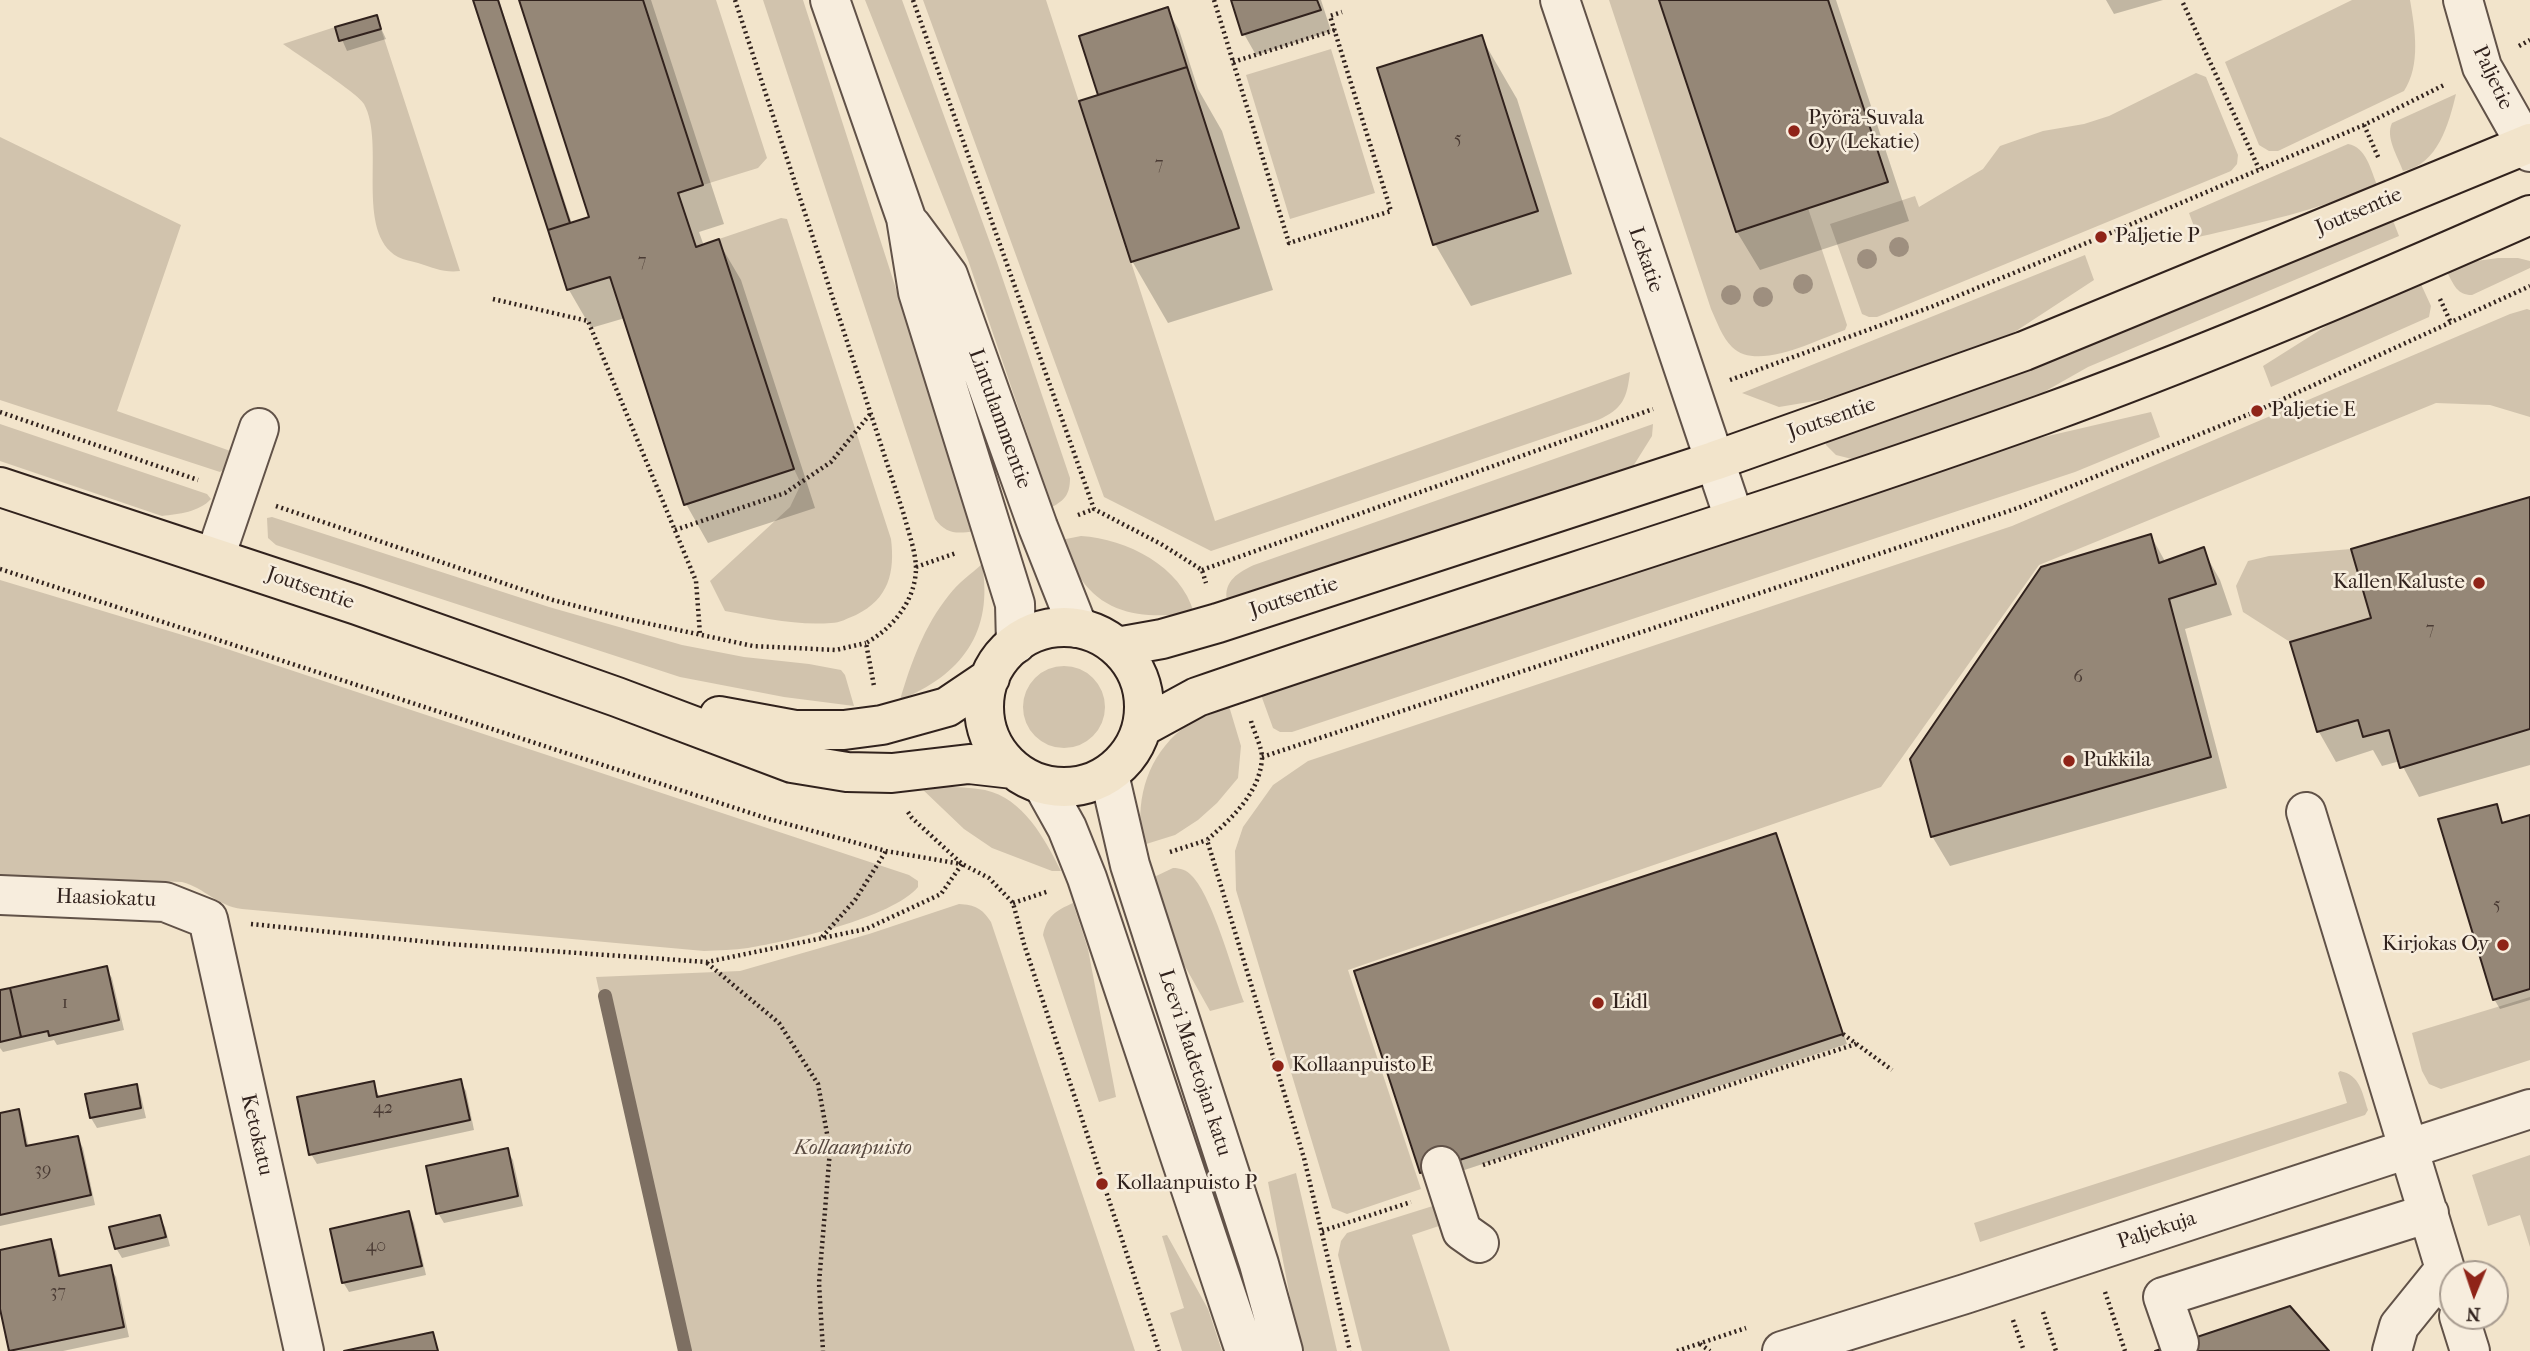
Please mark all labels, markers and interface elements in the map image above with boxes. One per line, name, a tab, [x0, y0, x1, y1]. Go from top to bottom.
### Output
street label: Paljetie	[2466, 42, 2518, 114]
place label: Pyörä-Suvala Oy (Lekatie)	[1808, 106, 1924, 156]
marker: Pyörä-Suvala Oy (Lekatie)	[1786, 123, 1802, 139]
house number: 5	[1454, 129, 1462, 151]
house number: 7	[1155, 154, 1163, 176]
street label: Joutsentie	[2312, 183, 2406, 241]
street label: Lekatie	[1622, 224, 1668, 296]
place label: Paljetie P	[2115, 224, 2200, 250]
marker: Paljetie P	[2093, 229, 2109, 245]
house number: 7	[638, 251, 646, 273]
street label: Lintulammentie	[962, 346, 1036, 492]
street label: Joutsentie	[1785, 392, 1879, 446]
place label: Paljetie E	[2271, 398, 2356, 424]
marker: Paljetie E	[2249, 403, 2265, 419]
street label: Joutsentie	[263, 562, 357, 616]
place label: Kallen Kaluste	[2333, 570, 2465, 596]
street label: Joutsentie	[1247, 572, 1341, 624]
marker: Kallen Kaluste	[2471, 575, 2487, 591]
house number: 7	[2426, 619, 2434, 641]
house number: 6	[2073, 667, 2083, 689]
place label: Pukkila	[2083, 748, 2151, 774]
marker: Pukkila	[2061, 753, 2077, 769]
street label: Haasiokatu	[56, 885, 156, 913]
house number: 5	[2493, 895, 2501, 917]
place label: Kirjokas Oy	[2382, 932, 2489, 958]
marker: Kirjokas Oy	[2495, 937, 2511, 953]
street label: Leevi Madetojan katu	[1152, 966, 1236, 1160]
place label: Lidl	[1612, 990, 1648, 1016]
house number: 1	[62, 993, 68, 1015]
marker: Lidl	[1590, 995, 1606, 1011]
place label: Kollaanpuisto E	[1292, 1053, 1433, 1079]
marker: Kollaanpuisto E	[1270, 1058, 1286, 1074]
street label: Ketokatu	[234, 1092, 278, 1178]
house number: 42	[373, 1098, 393, 1120]
park label: Kollaanpuisto	[794, 1136, 912, 1162]
house number: 39	[35, 1160, 51, 1182]
place label: Kollaanpuisto P	[1116, 1171, 1257, 1197]
marker: Kollaanpuisto P	[1094, 1176, 1110, 1192]
street label: Paljekuja	[2114, 1206, 2200, 1256]
house number: 40	[366, 1236, 386, 1258]
north arrow	[2439, 1260, 2509, 1330]
house number: 37	[50, 1282, 66, 1304]
text: N	[2466, 1303, 2481, 1325]

